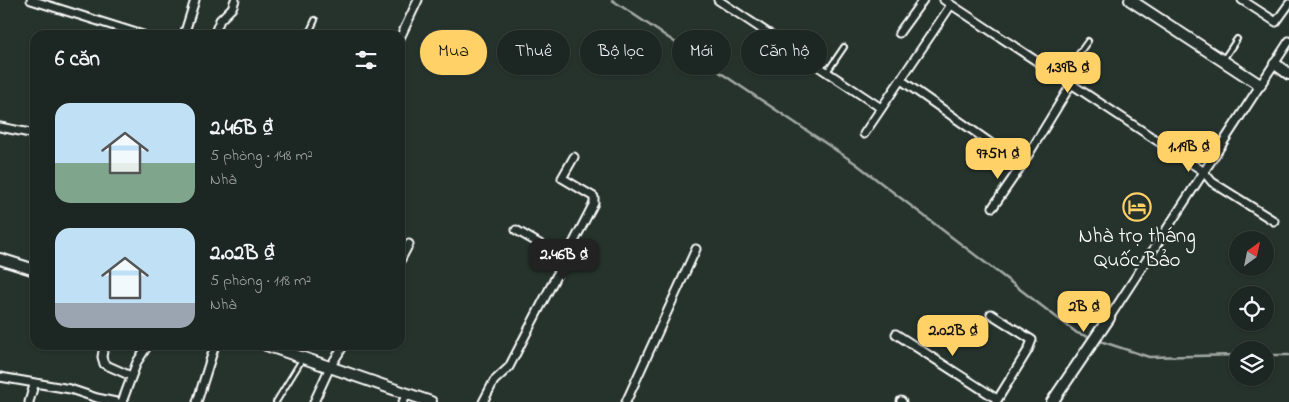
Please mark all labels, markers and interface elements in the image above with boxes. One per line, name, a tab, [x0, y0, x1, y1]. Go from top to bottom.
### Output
chip: Mua	[420, 30, 487, 75]
chip: Thuê	[497, 30, 570, 75]
chip: Bộ lọc	[580, 30, 662, 75]
chip: Mới	[672, 30, 731, 75]
chip: Căn hộ	[741, 30, 827, 75]
text: 6 căn	[55, 45, 100, 75]
icon: filters	[352, 46, 380, 74]
pin: 1.39B ₫	[1022, 52, 1114, 94]
text: 1.39B ₫	[1047, 56, 1089, 80]
text: 2.46B ₫	[210, 114, 273, 144]
icon: home	[95, 123, 155, 183]
pin: 1.19B ₫	[1143, 130, 1235, 173]
text: 1.19B ₫	[1168, 135, 1210, 159]
pin: 975M ₫	[957, 138, 1039, 180]
text: 975M ₫	[977, 142, 1019, 166]
text: 5 phòng · 148 m²	[210, 144, 313, 168]
text: Nhà	[210, 168, 237, 192]
hotel icon: Nhà trọ tháng Quốc Bảo	[1122, 192, 1152, 222]
place label: Nhà trọ tháng Quốc Bảo	[1078, 222, 1196, 276]
north arrow	[1229, 231, 1274, 276]
map controls	[1229, 231, 1274, 386]
pin: 2.46B ₫	[518, 238, 610, 281]
text: 2.02B ₫	[210, 239, 275, 269]
text: 2.46B ₫	[540, 243, 588, 267]
icon: home	[95, 248, 155, 308]
text: 5 phòng · 118 m²	[210, 269, 311, 293]
button: locate	[1229, 286, 1274, 331]
pin: 2B ₫	[1054, 290, 1114, 333]
text: Nhà	[210, 293, 237, 317]
text: 2B ₫	[1068, 295, 1100, 319]
pin: 2.02B ₫	[907, 314, 999, 357]
text: 2.02B ₫	[928, 319, 978, 343]
button: layers	[1229, 341, 1274, 386]

